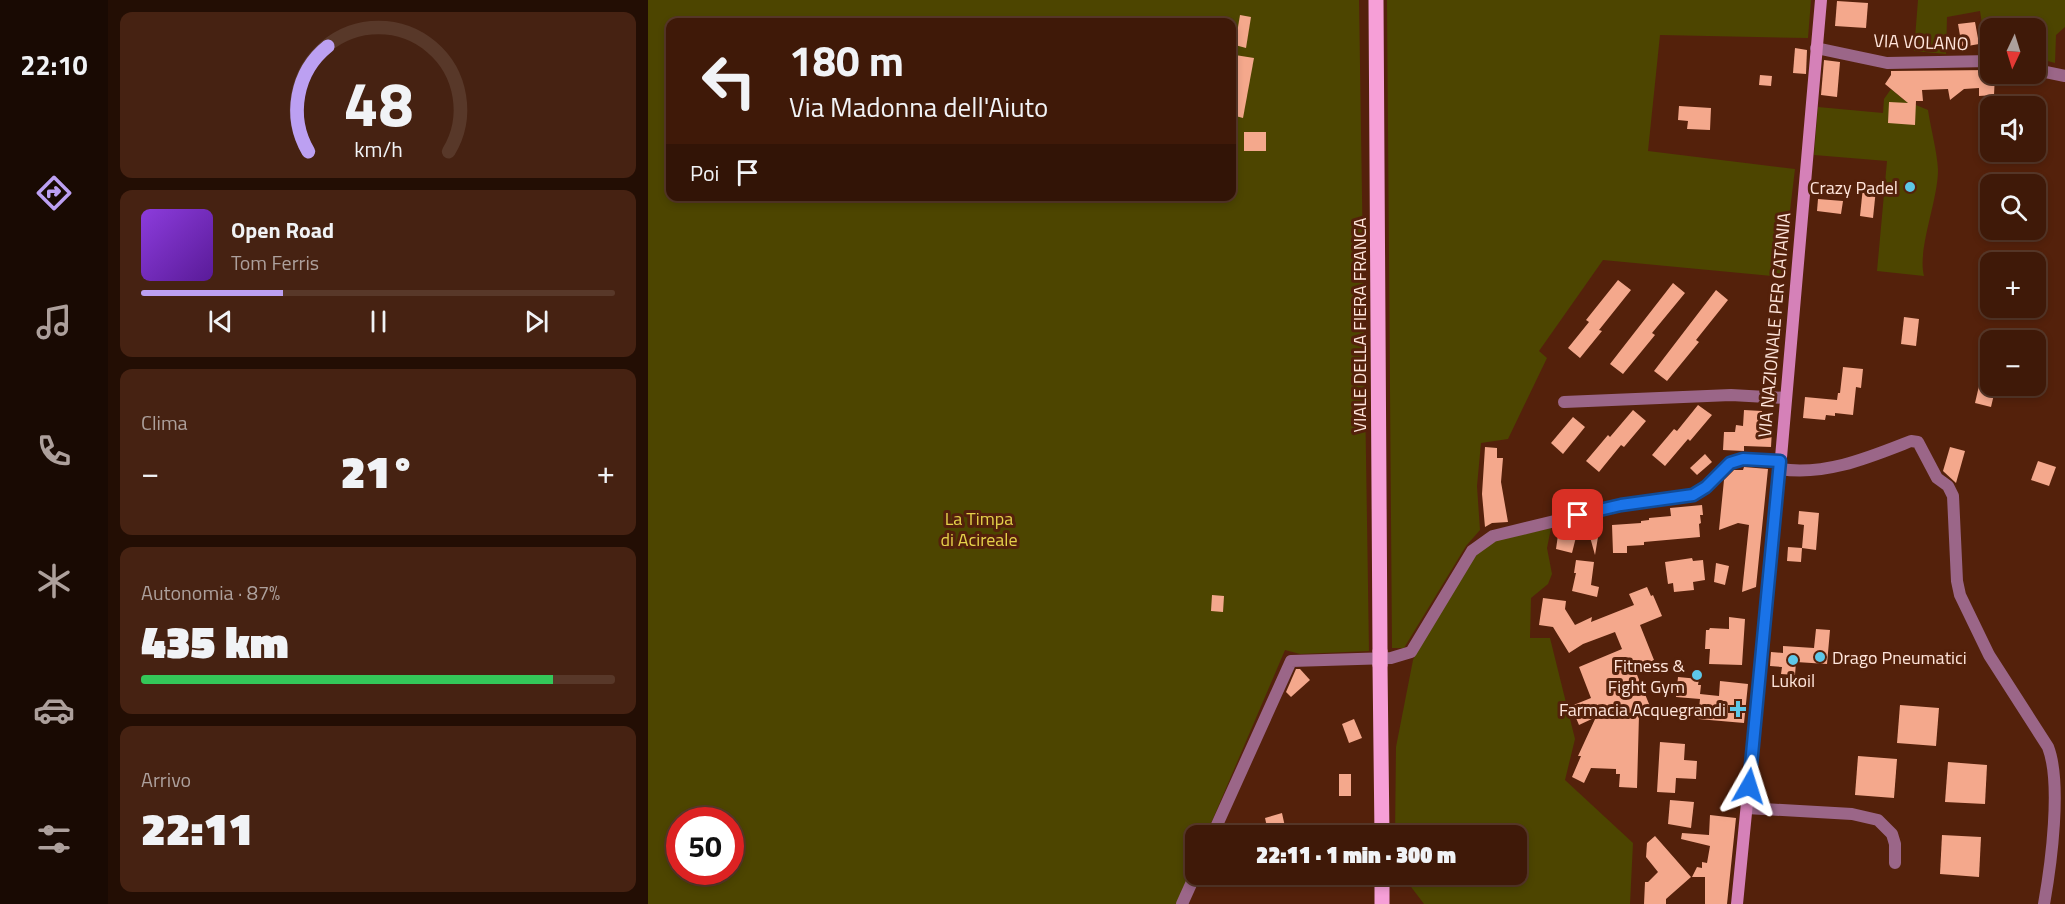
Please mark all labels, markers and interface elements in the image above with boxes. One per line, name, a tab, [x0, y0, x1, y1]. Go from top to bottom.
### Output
north arrow	[1980, 18, 2046, 84]
map controls	[1980, 18, 2046, 396]
street label: VIA VOLANO	[1873, 27, 1969, 57]
text: 180 m	[789, 28, 904, 92]
icon: left	[690, 42, 768, 120]
text: 22:10	[20, 44, 88, 85]
text: 48	[343, 55, 413, 150]
text: Via Madonna dell'Aiuto	[789, 86, 1048, 127]
button: sound	[1980, 96, 2046, 162]
text: km/h	[354, 134, 402, 166]
text: Poi	[690, 156, 719, 190]
icon: arrive	[731, 156, 764, 189]
icon: directions	[33, 172, 75, 214]
place label: Crazy Padel	[1810, 174, 1898, 201]
button: search	[1980, 174, 2046, 240]
marker: Crazy Padel	[1903, 180, 1917, 194]
street label: VIA NAZIONALE PER CATANIA	[1751, 211, 1797, 439]
text: Open Road	[231, 213, 334, 247]
street label: VIALE DELLA FIERA FRANCA	[1346, 217, 1373, 433]
text: Tom Ferris	[231, 247, 319, 278]
button: +	[1980, 252, 2046, 318]
icon: music	[33, 301, 75, 343]
icon: previous	[204, 305, 237, 338]
icon: pause	[362, 305, 395, 338]
icon: next	[520, 305, 553, 338]
button: −	[1980, 330, 2046, 396]
text: Clima	[141, 407, 188, 438]
icon: phone	[33, 430, 75, 472]
text: 21°	[341, 437, 415, 505]
text: −	[141, 447, 159, 497]
text: +	[597, 447, 615, 497]
pin	[1552, 489, 1603, 540]
icon: arrive	[1561, 498, 1594, 531]
park label: La Timpa di Acireale	[940, 505, 1018, 553]
icon: climate	[33, 560, 75, 602]
text: Autonomia · 87%	[141, 577, 280, 608]
text: 435 km	[141, 607, 289, 675]
place label: Drago Pneumatici	[1832, 644, 1967, 671]
marker: Drago Pneumatici	[1813, 650, 1827, 664]
place label: Fitness & Fight Gym	[1608, 652, 1686, 700]
marker: Lukoil	[1786, 653, 1800, 667]
place label: Lukoil	[1771, 667, 1815, 694]
marker: Fitness & Fight Gym	[1690, 668, 1704, 682]
icon: car	[33, 689, 75, 731]
place label: Farmacia Acquegrandi	[1559, 696, 1726, 723]
marker: Farmacia Acquegrandi	[1731, 702, 1745, 716]
position arrow	[1717, 754, 1781, 818]
text: Arrivo	[141, 764, 191, 795]
text: 22:11	[141, 794, 253, 862]
speed limit sign: 50	[666, 807, 744, 885]
icon: filters	[33, 818, 75, 860]
text: 22:11 · 1 min · 300 m	[1256, 838, 1456, 872]

